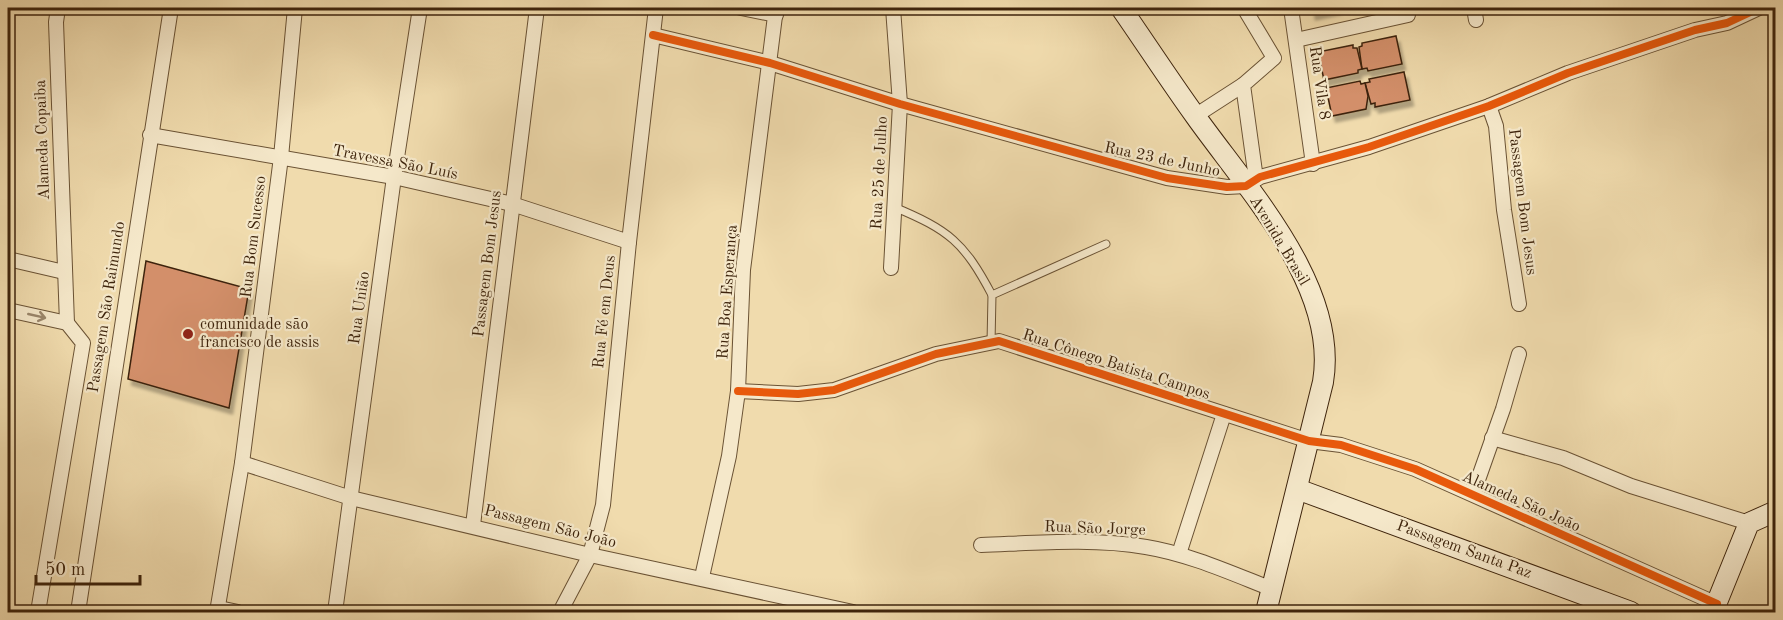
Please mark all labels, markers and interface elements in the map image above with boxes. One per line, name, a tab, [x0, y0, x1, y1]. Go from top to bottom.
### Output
street label: Rua Vila 8	[1306, 45, 1332, 121]
street label: Alameda Copaiba	[33, 79, 53, 201]
street label: Rua 25 de Julho	[869, 116, 891, 230]
street label: Passagem Bom Jesus	[1505, 128, 1539, 276]
street label: Rua 23 de Junho	[1103, 140, 1221, 180]
street label: Travessa São Luís	[331, 143, 459, 183]
street label: Rua Bom Sucesso	[239, 175, 269, 299]
street label: Passagem Bom Jesus	[471, 190, 505, 338]
street label: Avenida Brasil	[1246, 194, 1312, 288]
street label: Passagem São Raimundo	[86, 220, 128, 394]
street label: Rua Boa Esperança	[715, 224, 741, 360]
street label: Rua Fé em Deus	[591, 255, 619, 369]
street label: Rua União	[347, 270, 373, 346]
one-way arrow	[28, 311, 47, 323]
place label: comunidade são francisco de assis	[200, 317, 319, 351]
marker: comunidade são francisco de assis	[181, 327, 195, 341]
street label: Rua Cônego Batista Campos	[1020, 327, 1212, 403]
street label: Alameda São João	[1459, 469, 1583, 535]
street label: Passagem São João	[482, 503, 618, 551]
street label: Passagem Santa Paz	[1394, 518, 1534, 582]
street label: Rua São Jorge	[1044, 519, 1146, 539]
scale bar	[36, 548, 140, 586]
text: 50 m	[45, 561, 85, 579]

